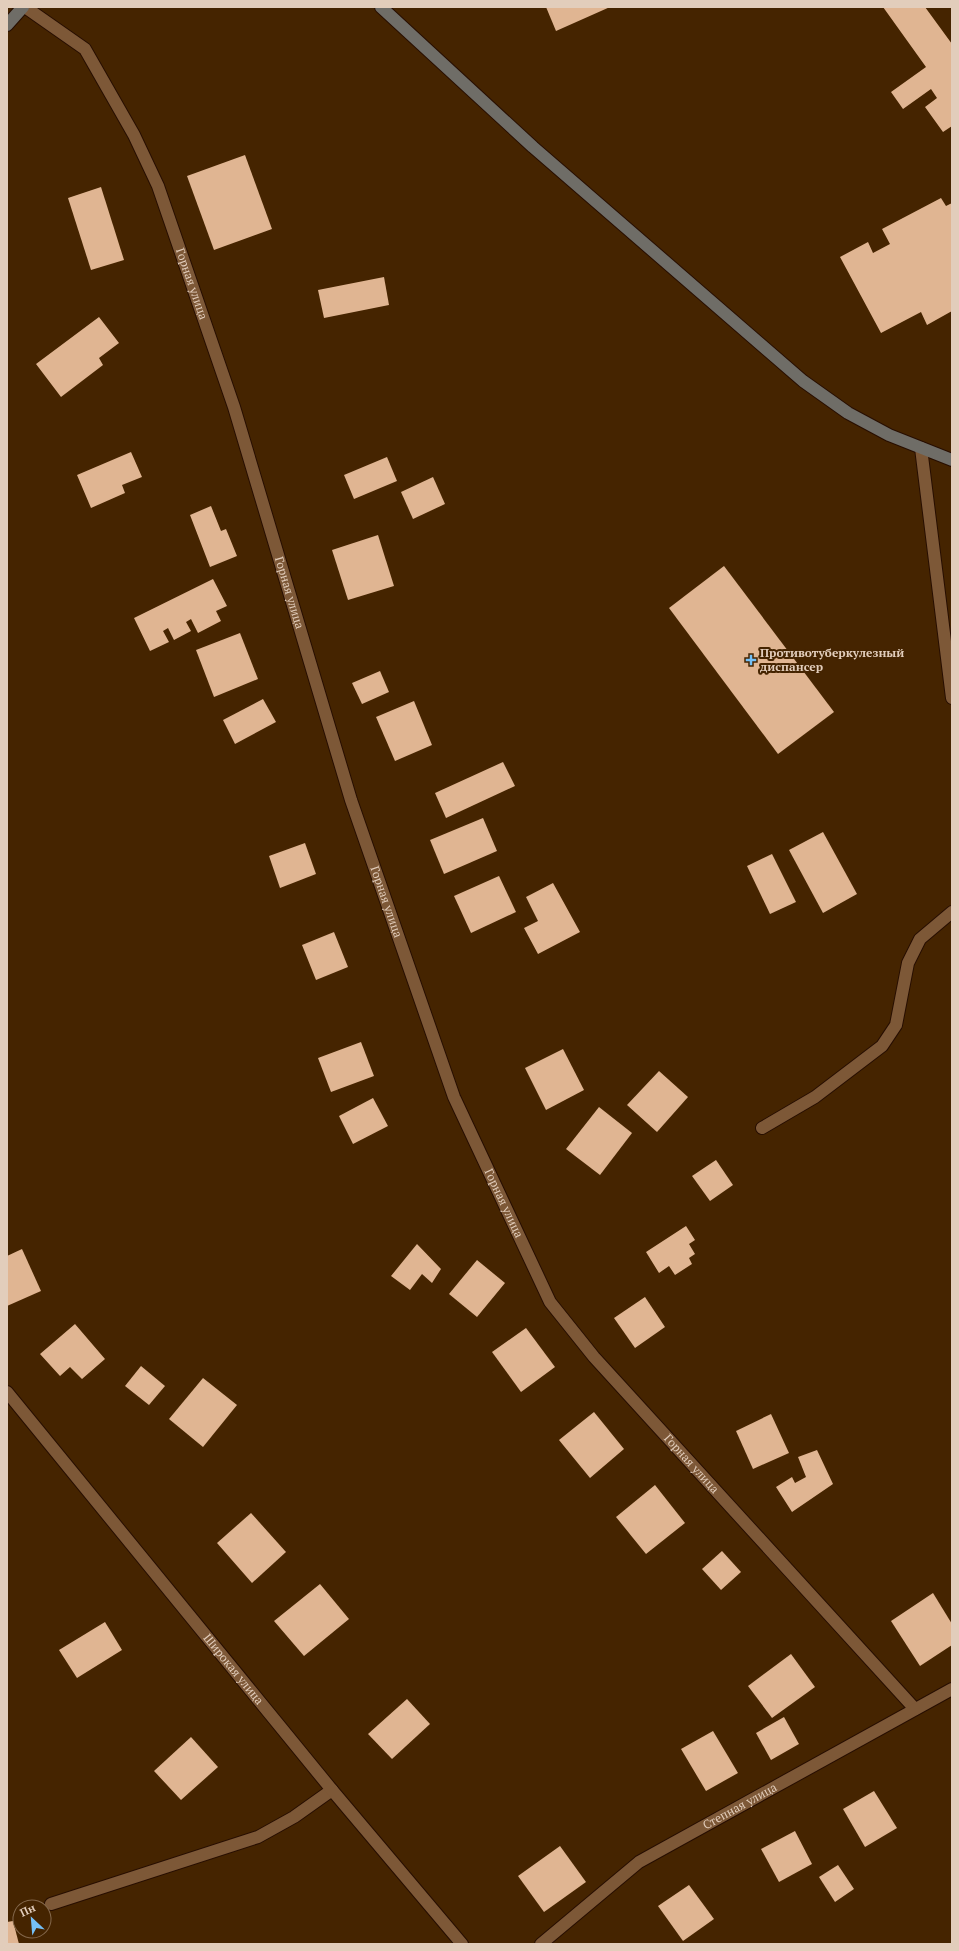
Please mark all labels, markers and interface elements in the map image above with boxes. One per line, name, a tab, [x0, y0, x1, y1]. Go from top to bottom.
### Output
street label: Горная улица	[173, 246, 211, 321]
street label: Горная улица	[272, 555, 308, 631]
place label: Противотуберкулезный диспансер	[760, 645, 904, 674]
marker: Противотуберкулезный диспансер	[745, 654, 757, 666]
street label: Горная улица	[367, 864, 406, 939]
street label: Горная улица	[482, 1166, 527, 1240]
street label: Горная улица	[661, 1431, 722, 1496]
street label: Широкая улица	[201, 1631, 267, 1707]
street label: Степная улица	[700, 1779, 779, 1832]
north arrow	[12, 1899, 52, 1939]
text: Пн	[18, 1900, 38, 1920]

